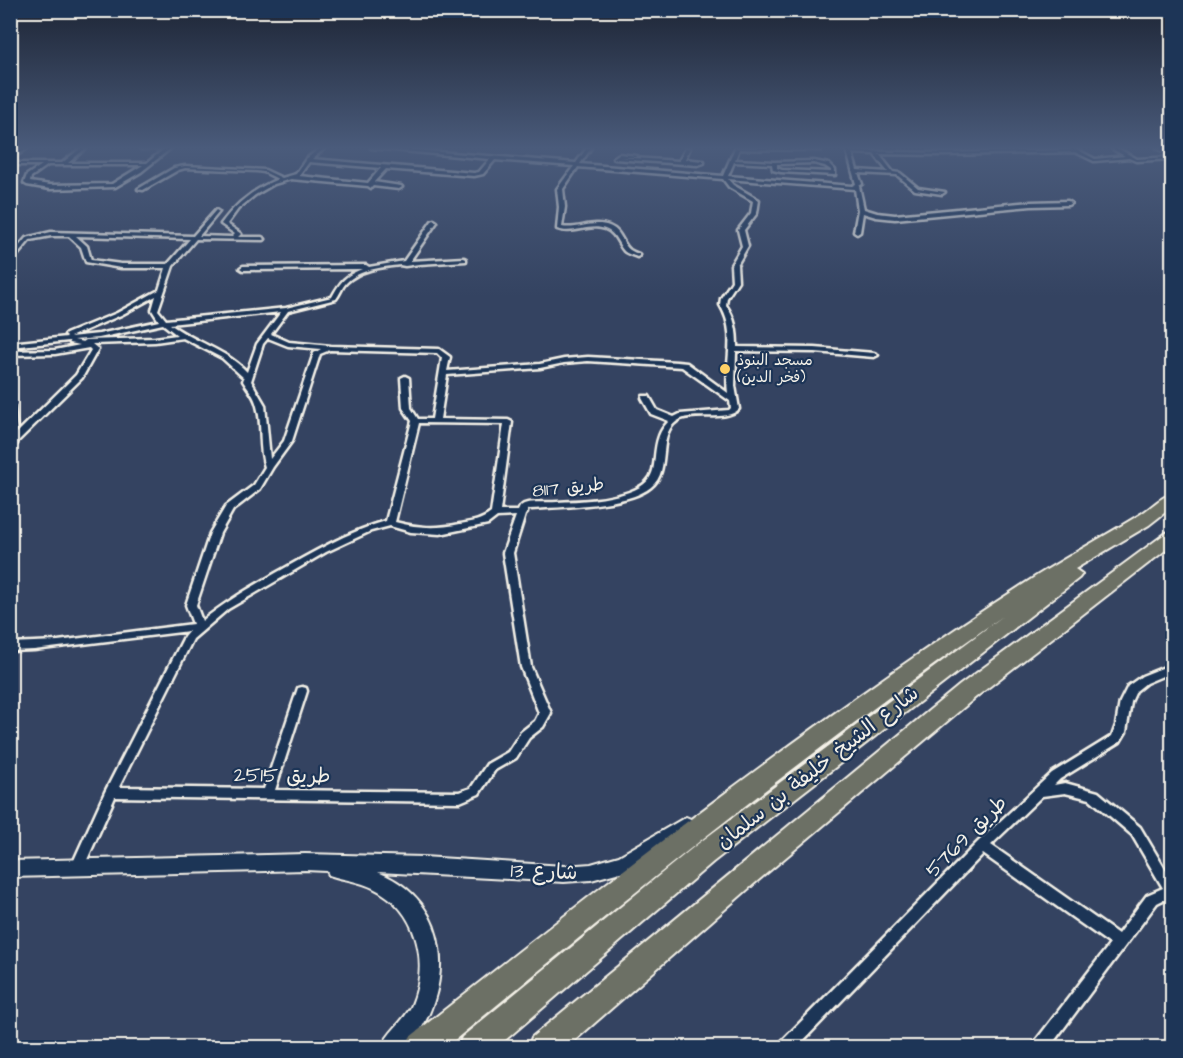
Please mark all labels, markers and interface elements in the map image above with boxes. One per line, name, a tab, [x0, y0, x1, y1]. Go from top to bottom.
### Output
place label: مسجد البنوذ (فخر الدين)	[737, 350, 813, 388]
marker: مسجد البنوذ (فخر الدين)	[718, 362, 732, 376]
street label: طريق 8117	[531, 471, 605, 504]
street label: شارع الشيخ خليفة بن سلمان	[710, 679, 925, 856]
street label: طريق 2515	[233, 760, 331, 791]
street label: طريق 5769	[919, 789, 1014, 884]
street label: شارع 13	[510, 856, 578, 887]

